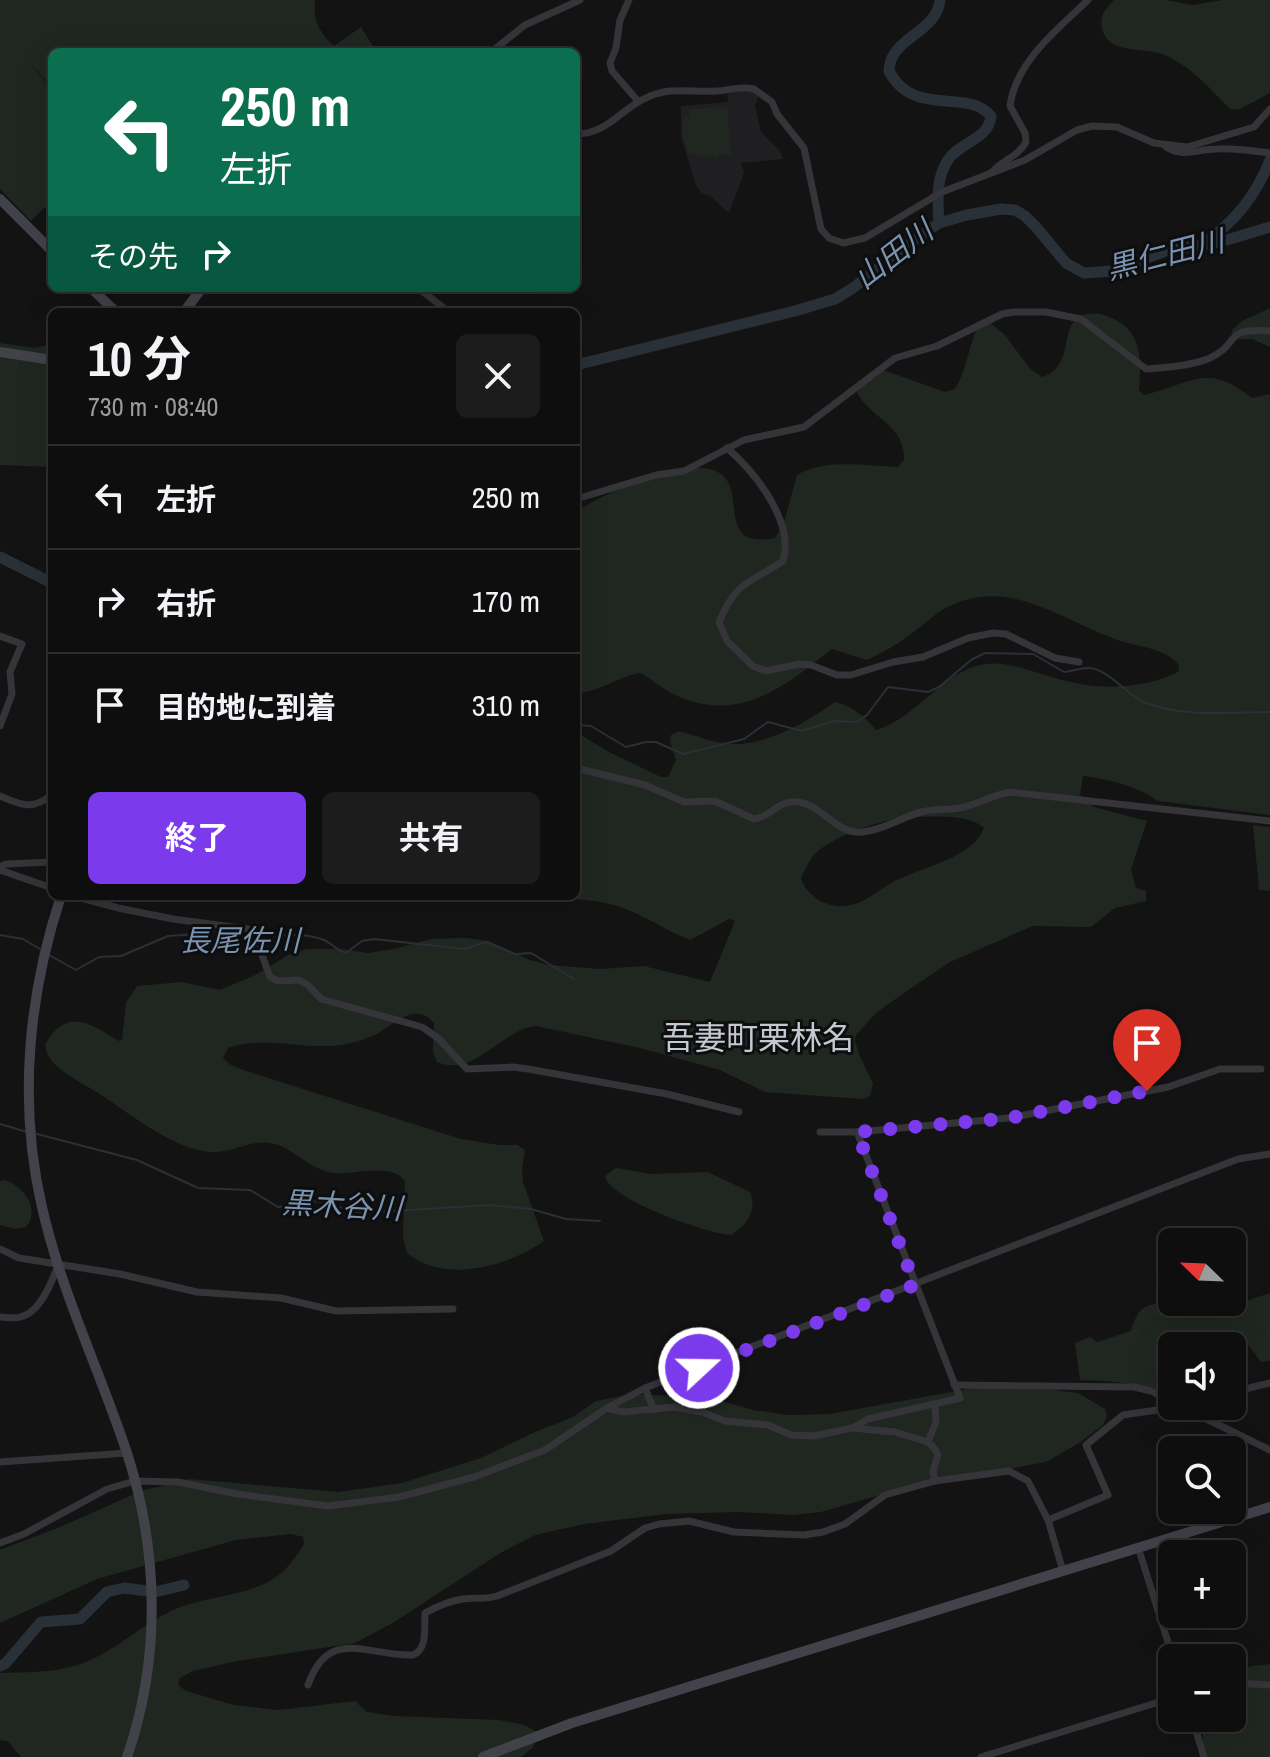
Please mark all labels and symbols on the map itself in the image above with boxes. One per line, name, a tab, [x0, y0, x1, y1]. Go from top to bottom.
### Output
water label: 山田川	[845, 209, 943, 297]
water label: 黒仁田川	[1102, 219, 1231, 288]
water label: 長尾佐川	[180, 920, 303, 960]
pin	[1113, 1009, 1181, 1091]
district label: 吾妻町栗林名	[662, 1016, 854, 1059]
water label: 黒木谷川	[281, 1182, 406, 1228]
north arrow	[1158, 1228, 1246, 1316]
position arrow	[657, 1326, 741, 1410]

